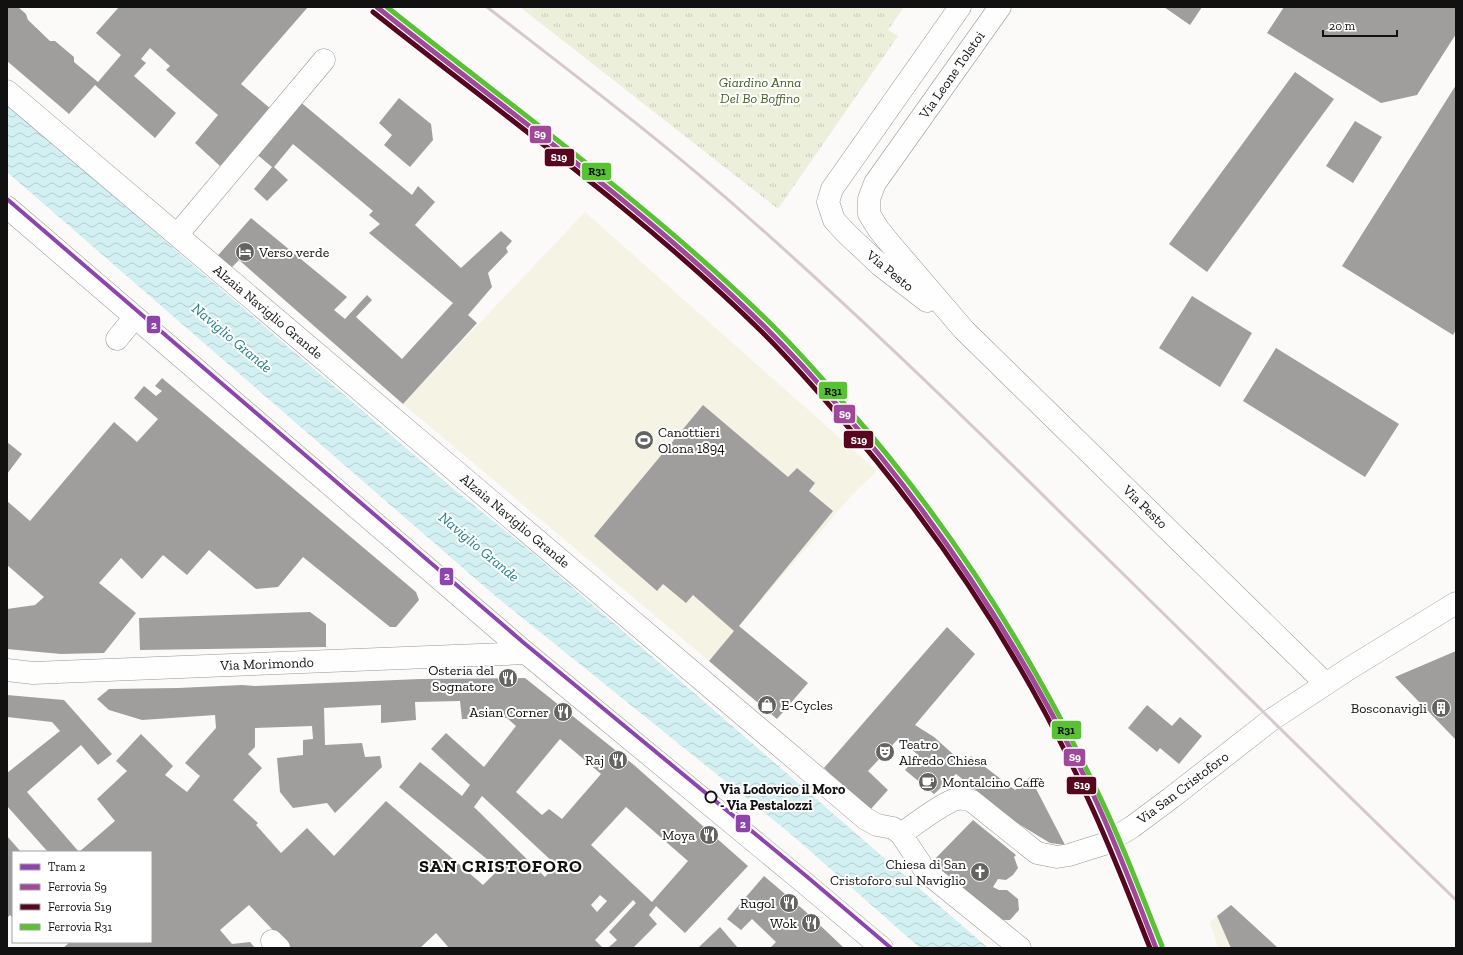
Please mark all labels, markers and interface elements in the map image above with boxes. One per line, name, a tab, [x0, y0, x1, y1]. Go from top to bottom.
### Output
scale bar	[1323, 12, 1397, 38]
text: 20 m	[1329, 19, 1356, 33]
street label: Via Leone Tolstoi	[915, 28, 988, 123]
park label: Giardino Anna Del Bo Boffino	[719, 74, 801, 107]
line badge: S9	[529, 125, 552, 144]
text: S9	[534, 128, 546, 141]
line badge: S19	[544, 148, 575, 167]
text: S19	[551, 151, 567, 164]
line badge: R31	[581, 162, 612, 181]
text: R31	[588, 165, 606, 178]
hotel icon: Verso verde	[234, 241, 256, 263]
place label: Verso verde	[258, 244, 330, 261]
street label: Via Pesto	[862, 246, 917, 295]
street label: Alzaia Naviglio Grande	[210, 261, 326, 363]
water label: Naviglio Grande	[188, 299, 276, 377]
line badge: 2	[146, 315, 161, 334]
text: 2	[151, 319, 157, 332]
line badge: R31	[818, 381, 848, 400]
text: R31	[824, 385, 842, 398]
line badge: S9	[833, 404, 856, 424]
text: S9	[839, 408, 851, 421]
place label: Canottieri Olona 1894	[658, 424, 725, 457]
sports icon: Canottieri Olona 1894	[633, 429, 655, 451]
line badge: S19	[843, 430, 874, 449]
text: S19	[851, 434, 867, 447]
street label: Alzaia Naviglio Grande	[457, 470, 573, 572]
street label: Via Pesto	[1118, 481, 1171, 532]
water label: Naviglio Grande	[435, 508, 523, 586]
line badge: 2	[439, 567, 454, 586]
text: 2	[444, 570, 450, 583]
street label: Via Morimondo	[219, 654, 314, 674]
place label: Osteria del Sognatore	[428, 662, 494, 695]
restaurant icon: Osteria del Sognatore	[497, 667, 519, 689]
shop icon: E-Cycles	[756, 694, 778, 716]
place label: E-Cycles	[781, 697, 833, 714]
building icon: Bosconavigli	[1430, 697, 1452, 719]
place label: Bosconavigli	[1351, 700, 1427, 717]
restaurant icon: Asian Corner	[552, 701, 574, 723]
place label: Asian Corner	[469, 704, 549, 721]
line badge: R31	[1051, 720, 1082, 740]
text: R31	[1057, 724, 1075, 737]
place label: Teatro Alfredo Chiesa	[899, 736, 987, 769]
theatre icon: Teatro Alfredo Chiesa	[874, 741, 896, 763]
line badge: S9	[1063, 748, 1086, 767]
street label: Via San Cristoforo	[1133, 748, 1232, 829]
restaurant icon: Raj	[607, 749, 629, 771]
text: S9	[1069, 751, 1081, 764]
place label: Raj	[585, 752, 604, 769]
cafe icon: Montalcino Caffè	[917, 771, 939, 793]
place label: Montalcino Caffè	[942, 774, 1045, 791]
line badge: S19	[1066, 776, 1097, 795]
text: S19	[1074, 779, 1090, 792]
place label: Via Lodovico il Moro - Via Pestalozzi	[720, 781, 846, 814]
marker: Via Lodovico il Moro - Via Pestalozzi	[704, 790, 718, 804]
line badge: 2	[735, 814, 751, 833]
text: 2	[740, 818, 746, 831]
restaurant icon: Moya	[698, 824, 720, 846]
place label: Moya	[662, 827, 695, 844]
legend	[12, 851, 152, 943]
district label: SAN CRISTOFORO	[419, 855, 583, 877]
place label: Chiesa di San Cristoforo sul Naviglio	[830, 856, 966, 889]
text: Tram 2	[48, 860, 85, 874]
church icon: Chiesa di San Cristoforo sul Naviglio	[969, 861, 991, 883]
text: Ferrovia S9	[48, 880, 107, 894]
restaurant icon: Rugol	[778, 892, 800, 914]
place label: Rugol	[740, 895, 775, 912]
text: Ferrovia S19	[48, 900, 112, 914]
restaurant icon: Wok	[800, 912, 822, 934]
place label: Wok	[770, 915, 798, 932]
text: Ferrovia R31	[48, 920, 112, 934]

